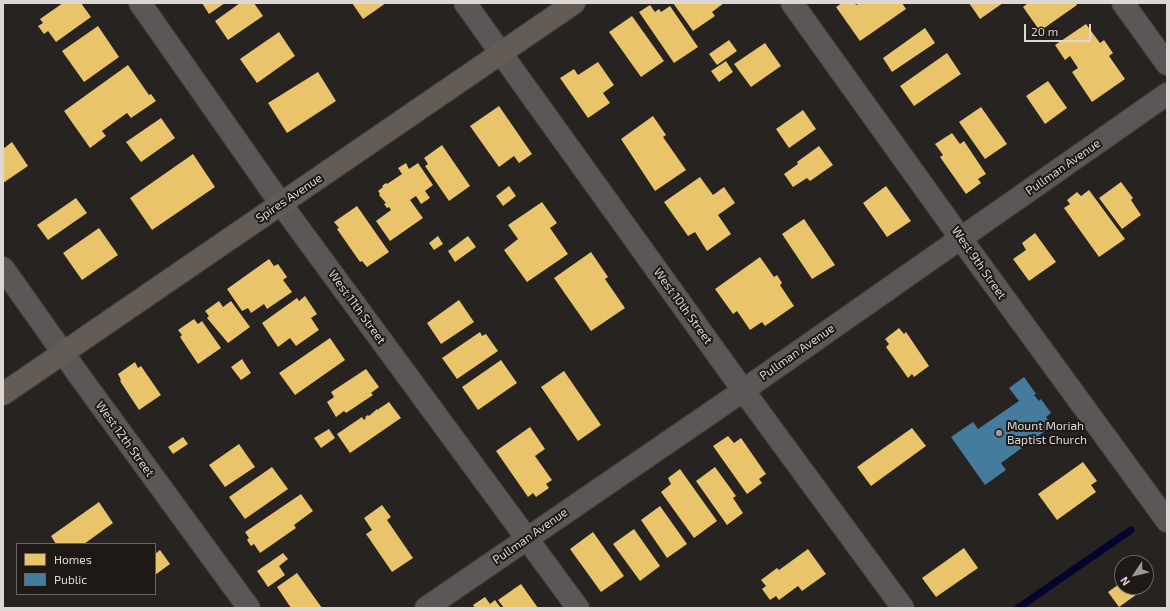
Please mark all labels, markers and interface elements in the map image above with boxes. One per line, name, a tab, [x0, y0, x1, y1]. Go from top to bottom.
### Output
scale bar	[1026, 16, 1093, 42]
text: 20 m	[1031, 24, 1058, 38]
street label: Pullman Avenue	[1023, 136, 1103, 198]
street label: Spires Avenue	[253, 171, 325, 225]
street label: West 9th Street	[949, 224, 1009, 302]
street label: West 10th Street	[651, 265, 715, 347]
street label: West 11th Street	[325, 267, 389, 347]
street label: Pullman Avenue	[757, 321, 837, 383]
street label: West 12th Street	[93, 398, 157, 480]
place label: Mount Moriah Baptist Church	[1007, 419, 1087, 447]
marker: Mount Moriah Baptist Church	[994, 428, 1004, 438]
street label: Pullman Avenue	[490, 505, 570, 567]
legend	[16, 543, 156, 595]
text: Homes	[54, 552, 92, 566]
north arrow	[1114, 555, 1154, 595]
text: Public	[54, 572, 87, 586]
text: N	[1117, 575, 1132, 589]

